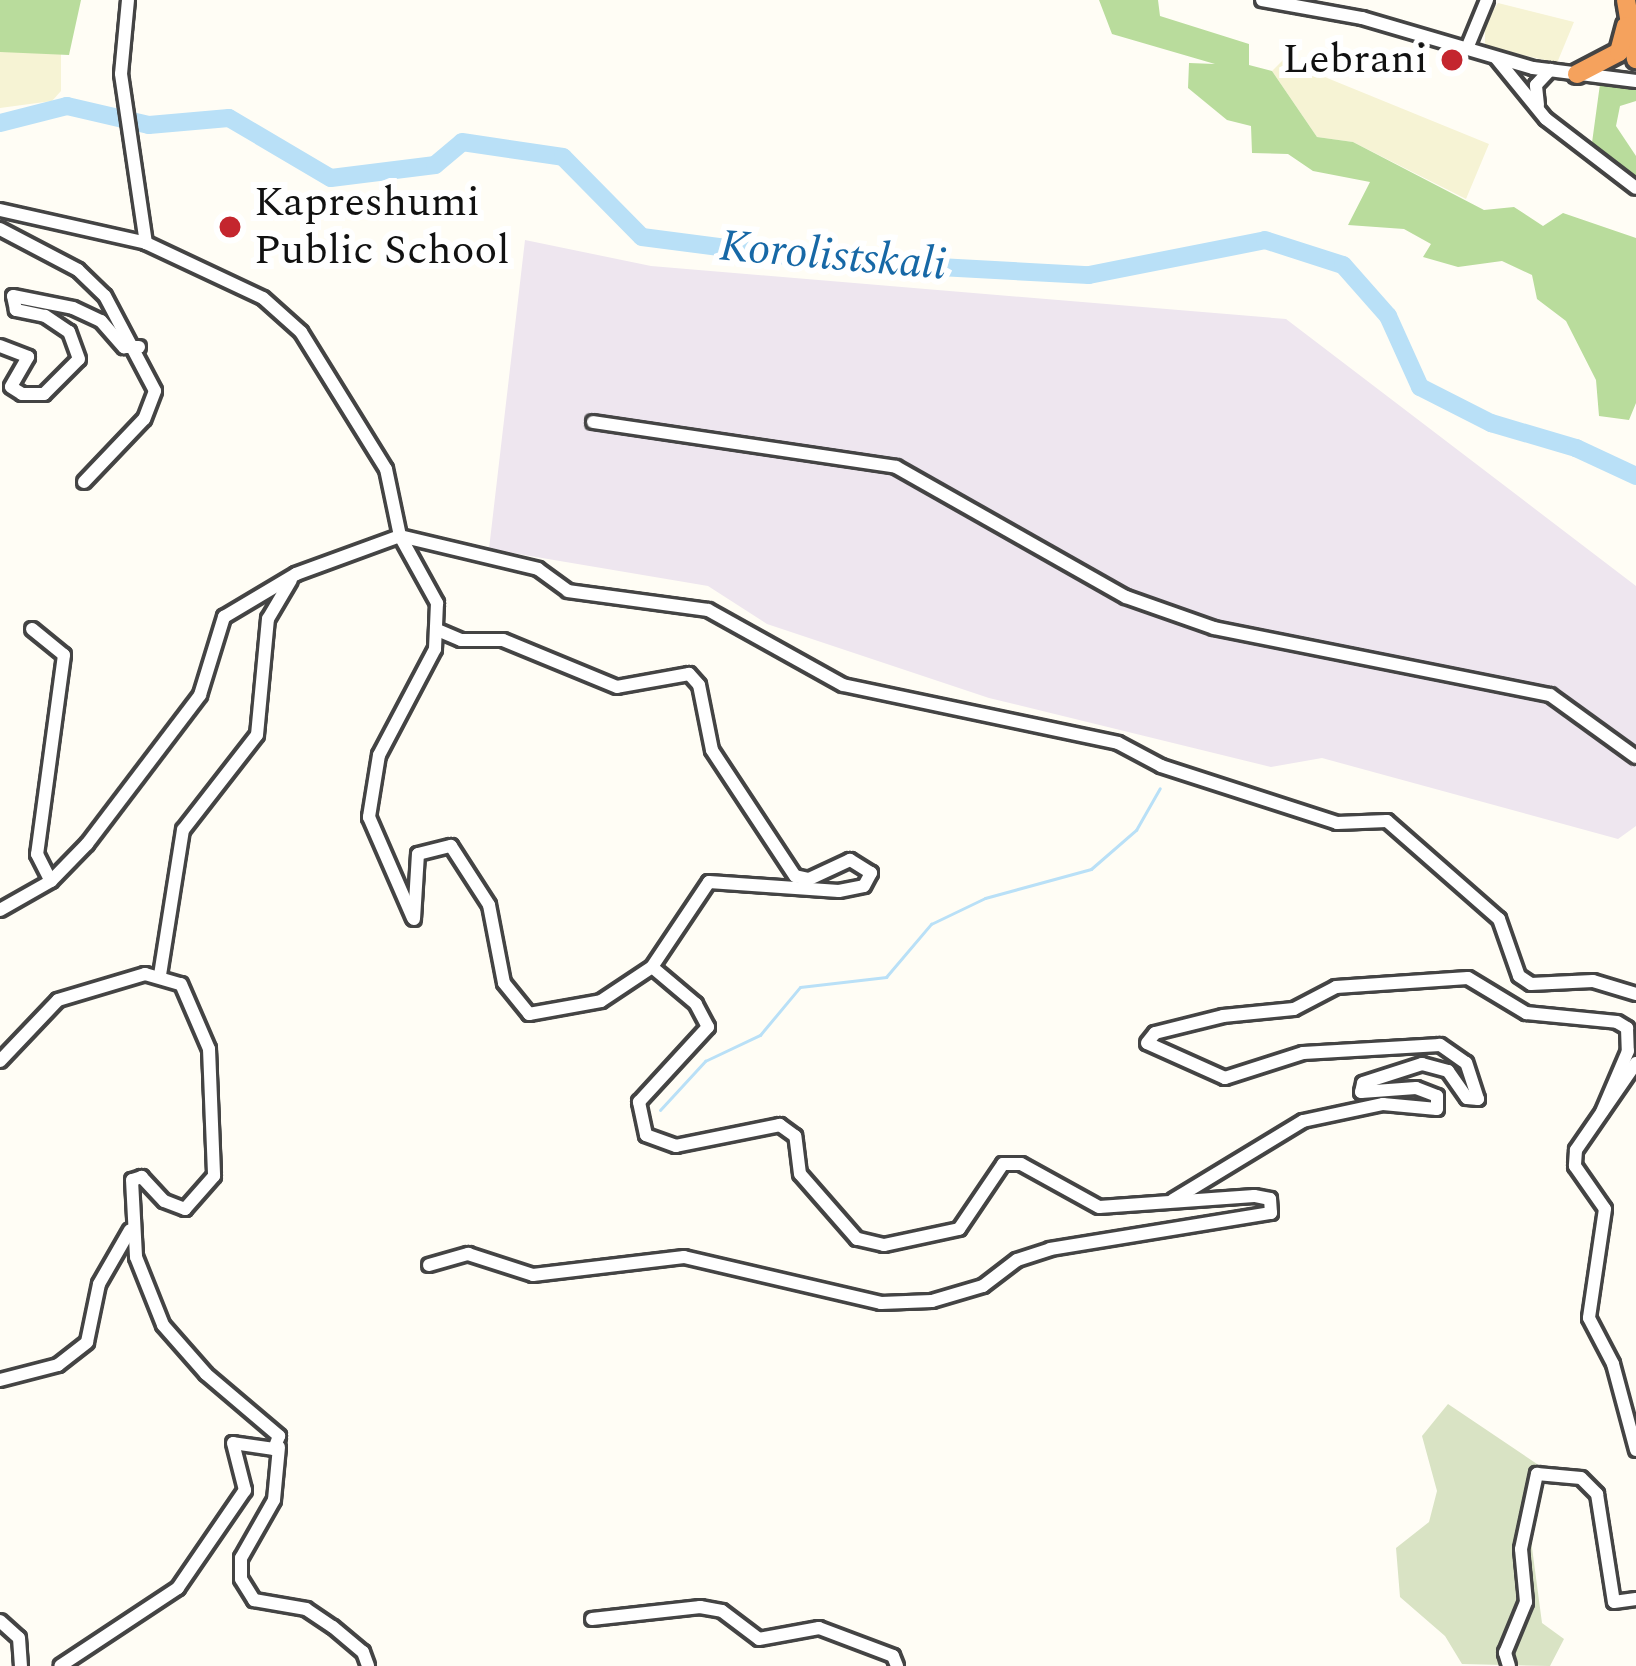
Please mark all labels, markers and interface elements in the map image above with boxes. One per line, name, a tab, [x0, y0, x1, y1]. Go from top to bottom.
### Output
place label: Lebrani	[1283, 35, 1428, 85]
marker: Lebrani	[1439, 47, 1465, 73]
place label: Kapreshumi Public School	[254, 178, 510, 276]
marker: Kapreshumi Public School	[217, 214, 243, 240]
water label: Korolistskali	[717, 219, 949, 293]

